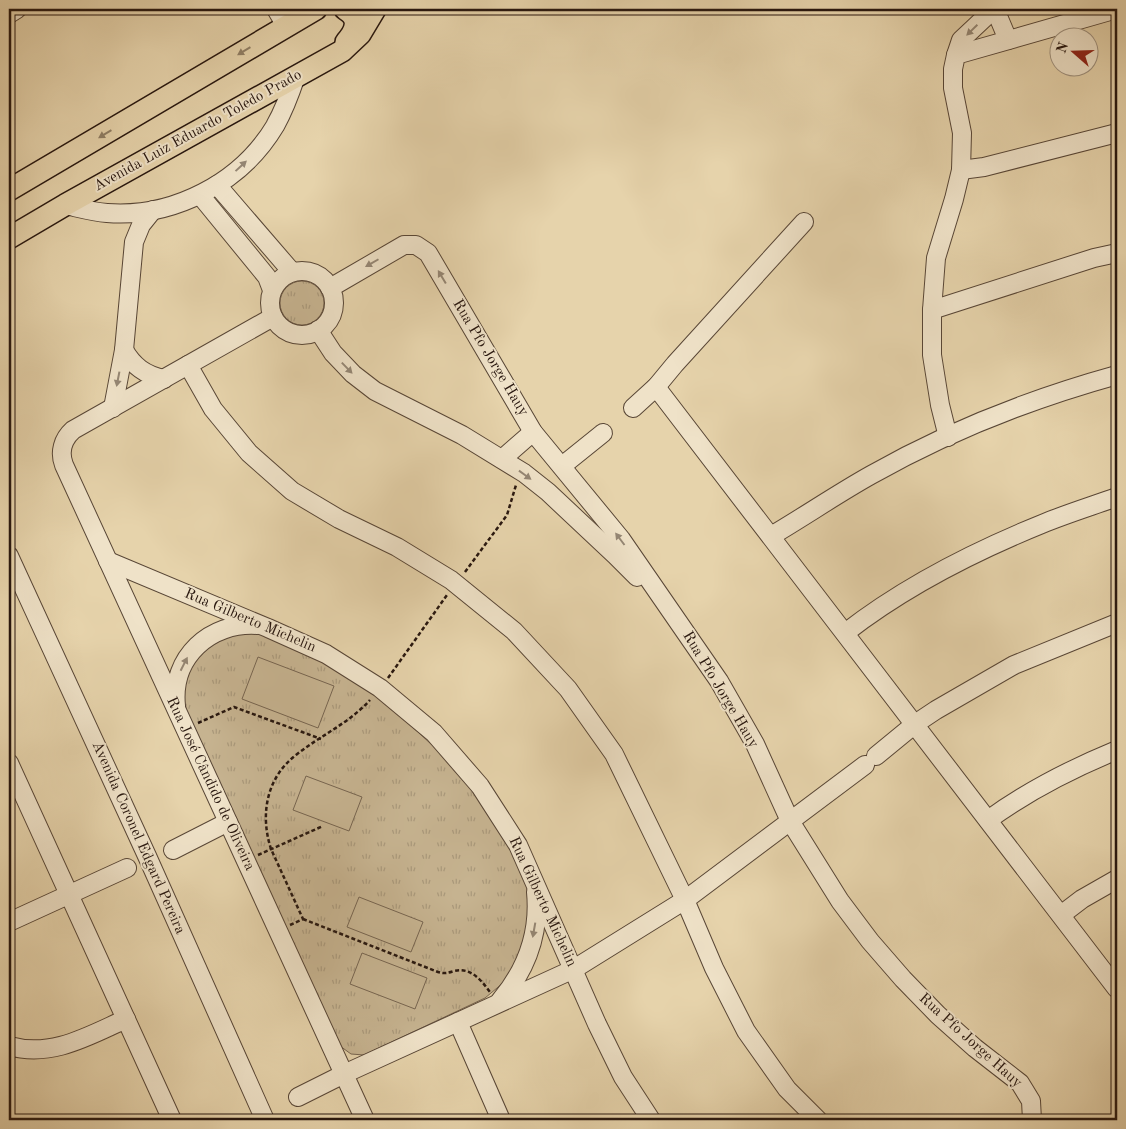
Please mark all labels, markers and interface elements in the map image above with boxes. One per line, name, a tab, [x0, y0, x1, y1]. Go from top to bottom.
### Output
one-way arrow	[966, 24, 978, 36]
north arrow	[1048, 28, 1098, 78]
text: N	[1054, 40, 1071, 55]
one-way arrow	[238, 46, 251, 55]
street label: Avenida Luiz Eduardo Toledo Prado	[92, 67, 304, 195]
one-way arrow	[98, 129, 111, 138]
one-way arrow	[235, 160, 247, 172]
one-way arrow	[365, 259, 379, 268]
one-way arrow	[438, 271, 447, 284]
street label: Rua Pfo Jorge Hauy	[449, 297, 531, 419]
one-way arrow	[341, 362, 353, 374]
one-way arrow	[114, 371, 122, 387]
one-way arrow	[519, 470, 532, 480]
one-way arrow	[615, 532, 625, 546]
street label: Rua Gilberto Michelin	[182, 586, 318, 656]
street label: Rua Pfo Jorge Hauy	[679, 629, 761, 751]
one-way arrow	[180, 657, 188, 672]
street label: Rua José Cândido de Oliveira	[163, 695, 257, 874]
street label: Avenida Coronel Edgard Pereira	[89, 739, 188, 937]
street label: Rua Gilberto Michelin	[505, 835, 579, 969]
one-way arrow	[530, 922, 538, 938]
street label: Rua Pfo Jorge Hauy	[915, 991, 1025, 1091]

